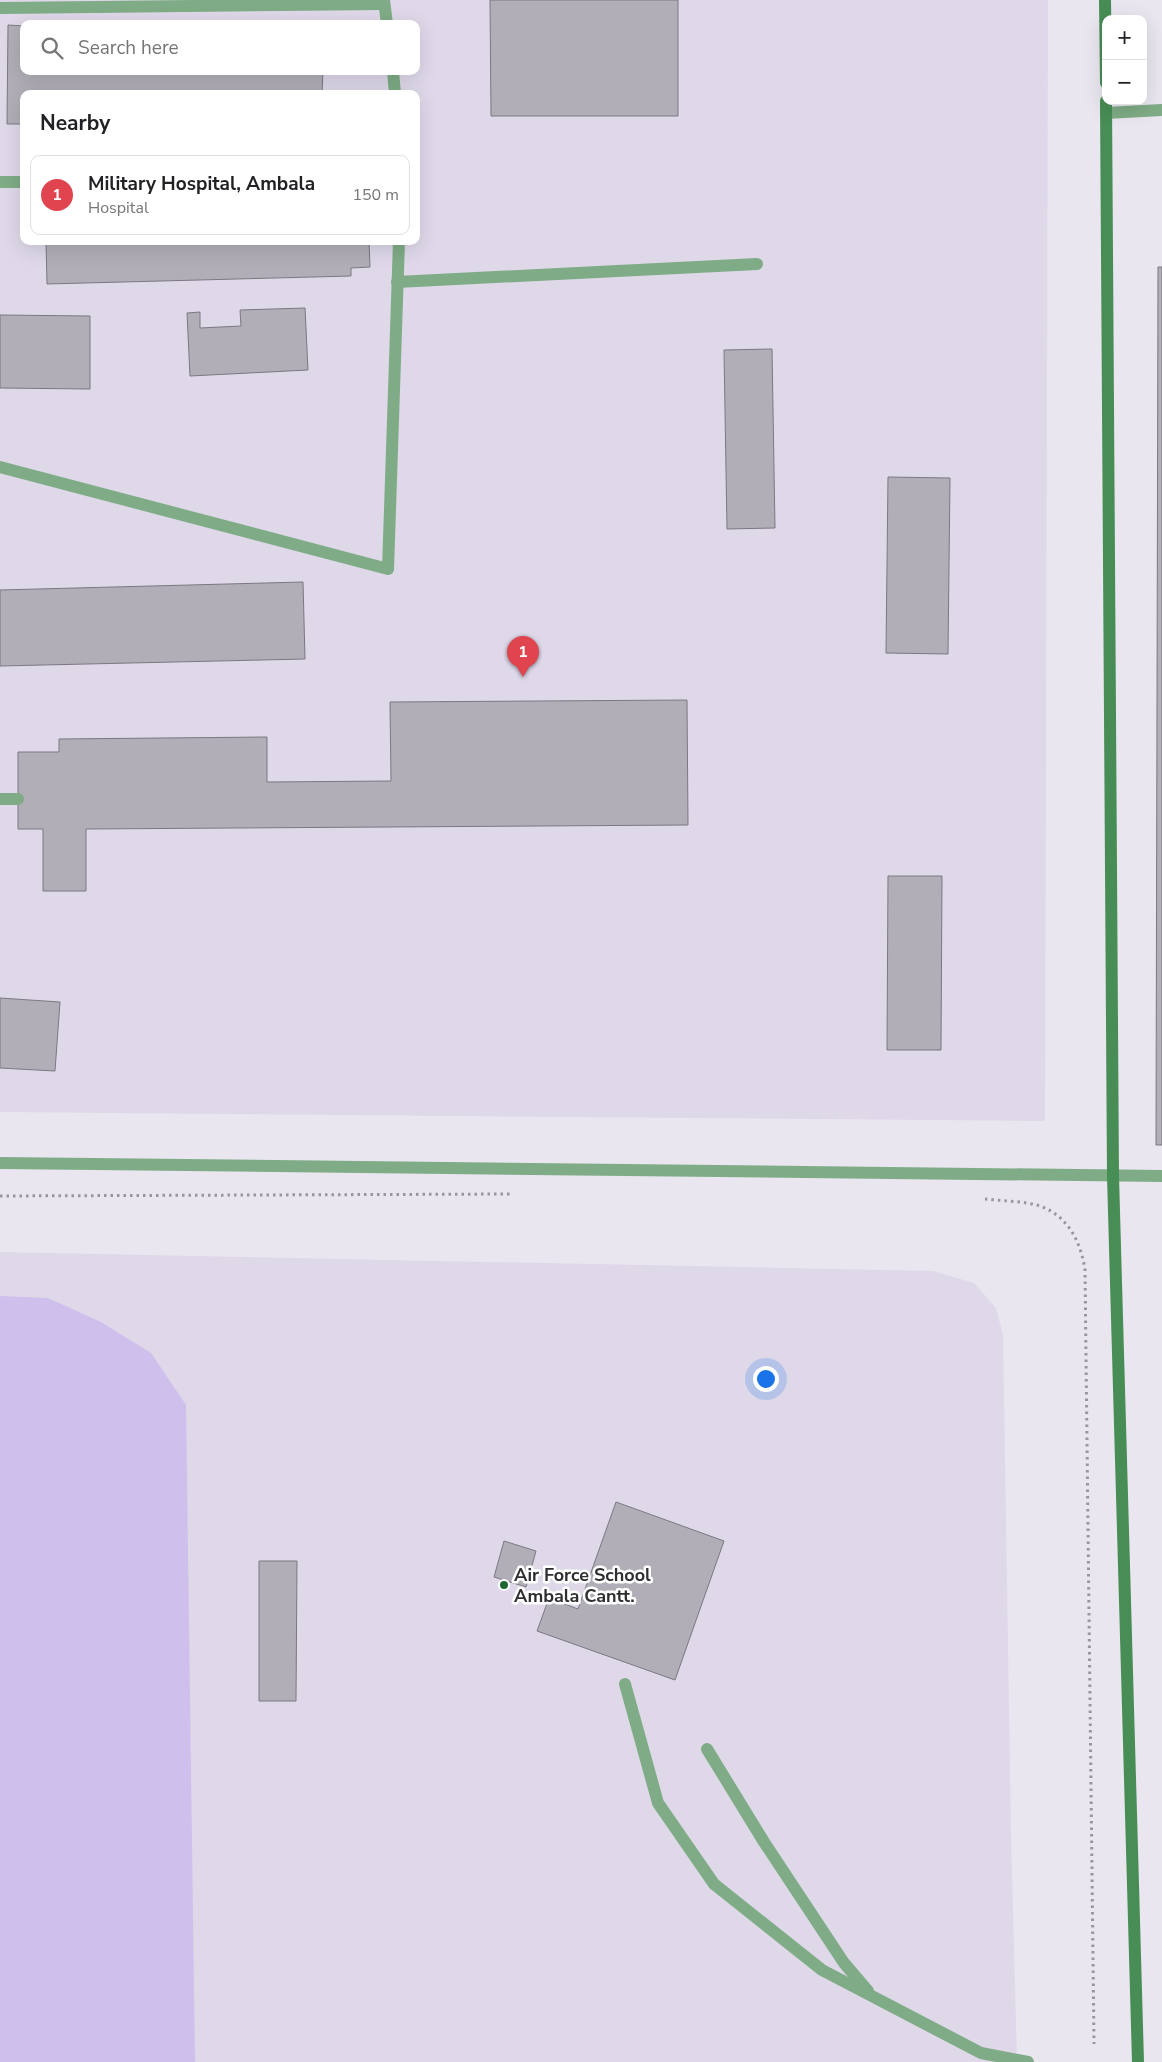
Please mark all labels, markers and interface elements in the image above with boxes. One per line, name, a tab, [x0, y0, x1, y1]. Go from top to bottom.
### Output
map controls	[1102, 15, 1147, 105]
button: +	[1102, 15, 1147, 60]
search box	[20, 20, 420, 75]
icon: search	[38, 34, 66, 62]
text: Search here	[78, 35, 179, 61]
button: −	[1102, 60, 1147, 105]
text: Nearby	[40, 109, 110, 137]
text: Military Hospital, Ambala	[88, 171, 315, 197]
text: 1	[52, 184, 62, 206]
text: 150 m	[352, 184, 399, 206]
text: Hospital	[88, 197, 149, 219]
pin: 1	[507, 636, 539, 677]
your location	[753, 1366, 779, 1392]
place label: Air Force School Ambala Cantt.	[514, 1563, 651, 1608]
marker: Air Force School Ambala Cantt.	[498, 1579, 510, 1591]

